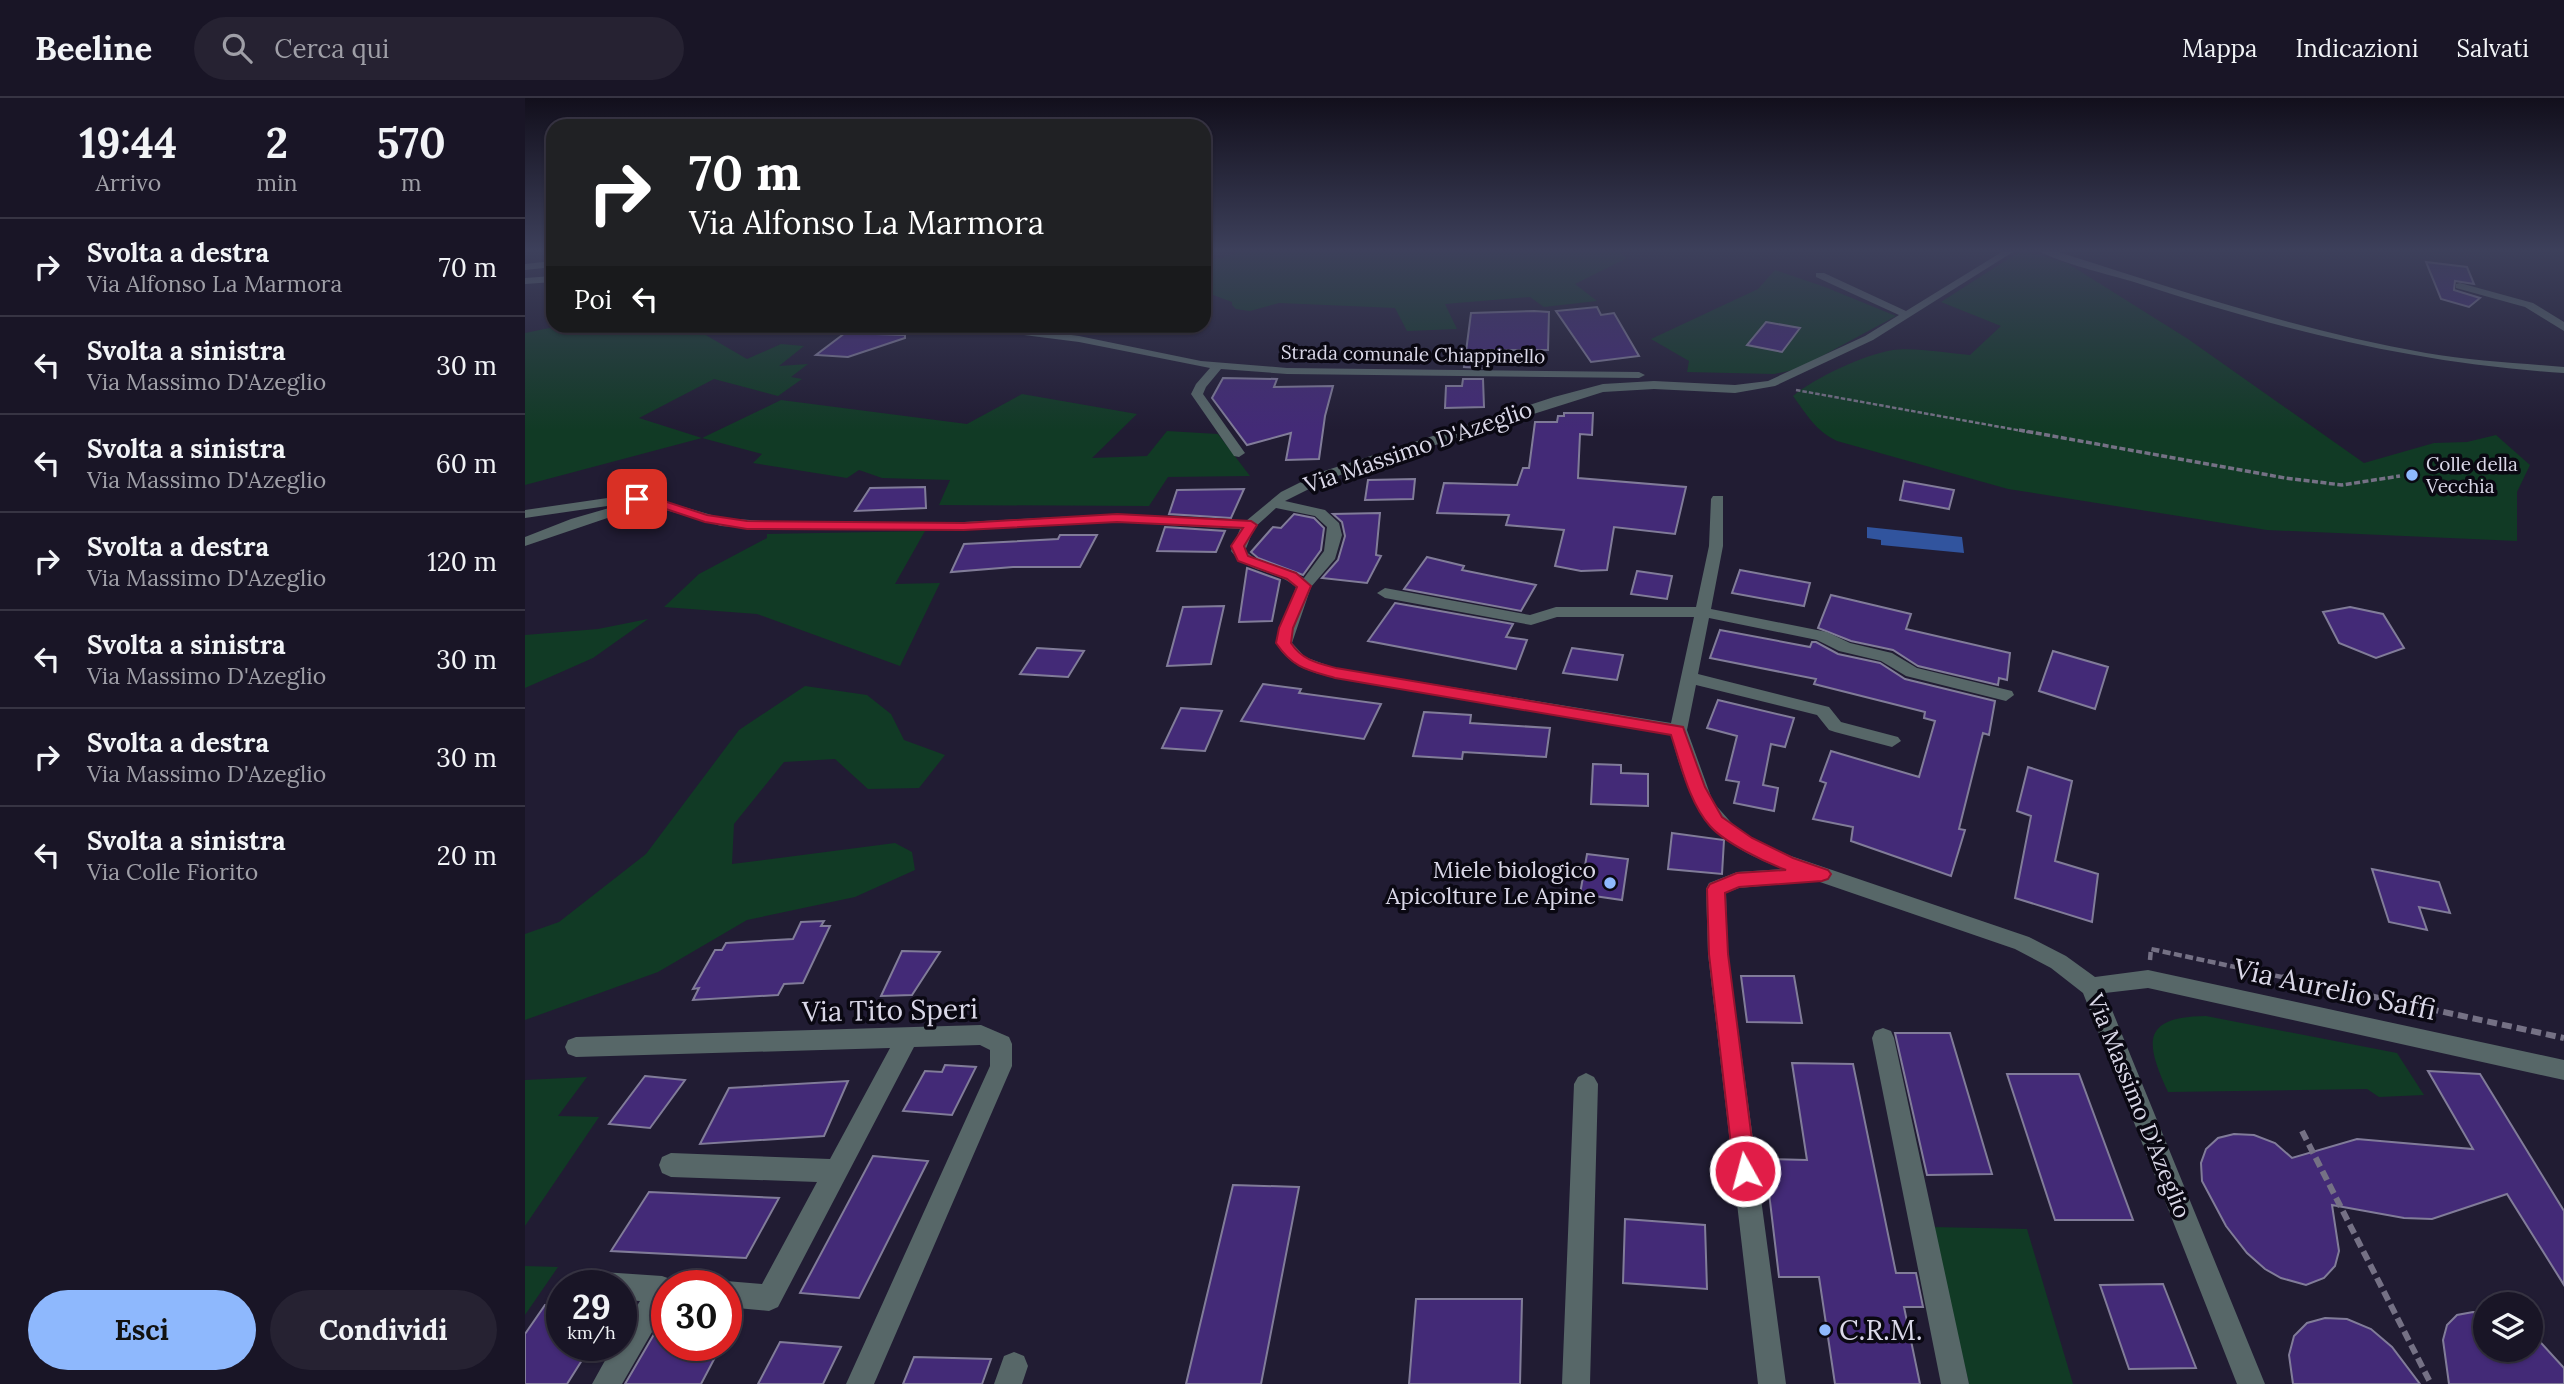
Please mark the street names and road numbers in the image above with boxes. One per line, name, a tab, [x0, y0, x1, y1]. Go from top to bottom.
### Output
street label: Strada comunale Chiappinello	[1281, 340, 1545, 368]
street label: Via Massimo D'Azeglio	[1299, 394, 1536, 500]
street label: Via Aurelio Saffi	[2230, 950, 2439, 1028]
street label: Via Massimo D'Azeglio	[2081, 989, 2198, 1222]
street label: Via Tito Speri	[801, 990, 978, 1030]

